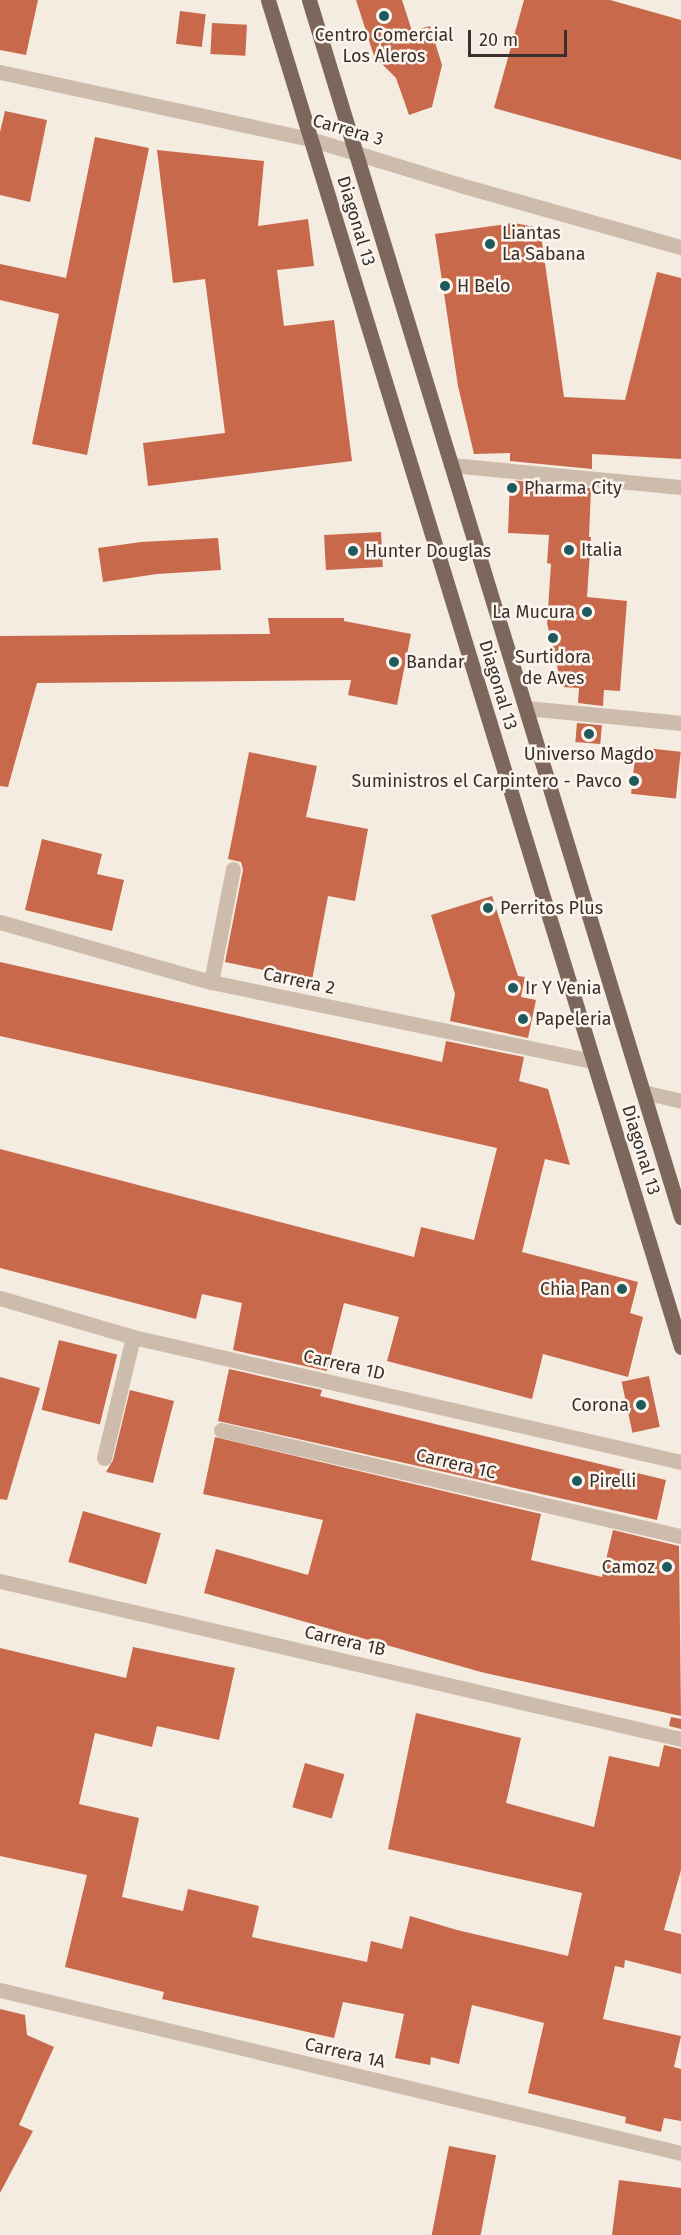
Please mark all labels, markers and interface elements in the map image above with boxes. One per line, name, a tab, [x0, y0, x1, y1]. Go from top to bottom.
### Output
marker: Centro Comercial Los Aleros	[377, 9, 391, 23]
scale bar	[471, 18, 570, 56]
place label: Centro Comercial Los Aleros	[315, 25, 453, 68]
text: 20 m	[479, 29, 518, 51]
street label: Carrera 3	[310, 110, 386, 150]
street label: Diagonal 13	[332, 173, 380, 269]
place label: Liantas La Sabana	[502, 223, 586, 266]
marker: Liantas La Sabana	[483, 237, 497, 251]
place label: H Belo	[457, 275, 510, 297]
marker: H Belo	[438, 279, 452, 293]
place label: Pharma City	[524, 477, 622, 499]
marker: Pharma City	[505, 481, 519, 495]
place label: Italia	[581, 539, 622, 561]
place label: Hunter Douglas	[365, 540, 491, 562]
marker: Italia	[562, 543, 576, 557]
marker: Hunter Douglas	[346, 544, 360, 558]
place label: La Mucura	[492, 601, 575, 623]
marker: La Mucura	[580, 605, 594, 619]
marker: Surtidora de Aves	[546, 631, 560, 645]
street label: Diagonal 13	[474, 637, 522, 733]
place label: Surtidora de Aves	[515, 647, 591, 690]
place label: Bandar	[406, 651, 465, 673]
marker: Bandar	[387, 655, 401, 669]
marker: Universo Magdo	[582, 727, 596, 741]
place label: Universo Magdo	[524, 743, 654, 765]
place label: Suministros el Carpintero - Pavco	[351, 770, 622, 792]
marker: Suministros el Carpintero - Pavco	[627, 774, 641, 788]
place label: Perritos Plus	[500, 897, 603, 919]
marker: Perritos Plus	[481, 901, 495, 915]
street label: Carrera 2	[261, 963, 337, 999]
place label: Ir Y Venia	[525, 977, 601, 999]
marker: Ir Y Venia	[506, 981, 520, 995]
place label: Papeleria	[535, 1008, 612, 1030]
marker: Papeleria	[516, 1012, 530, 1026]
street label: Diagonal 13	[617, 1102, 665, 1198]
place label: Chia Pan	[540, 1278, 610, 1300]
marker: Chia Pan	[615, 1282, 629, 1296]
street label: Carrera 1D	[301, 1345, 387, 1385]
place label: Corona	[572, 1394, 629, 1416]
marker: Corona	[634, 1398, 648, 1412]
street label: Carrera 1C	[414, 1444, 498, 1484]
place label: Pirelli	[589, 1470, 636, 1492]
marker: Pirelli	[570, 1474, 584, 1488]
place label: Camoz	[602, 1556, 655, 1578]
marker: Camoz	[660, 1560, 674, 1574]
street label: Carrera 1B	[302, 1621, 388, 1661]
street label: Carrera 1A	[303, 2033, 387, 2073]

